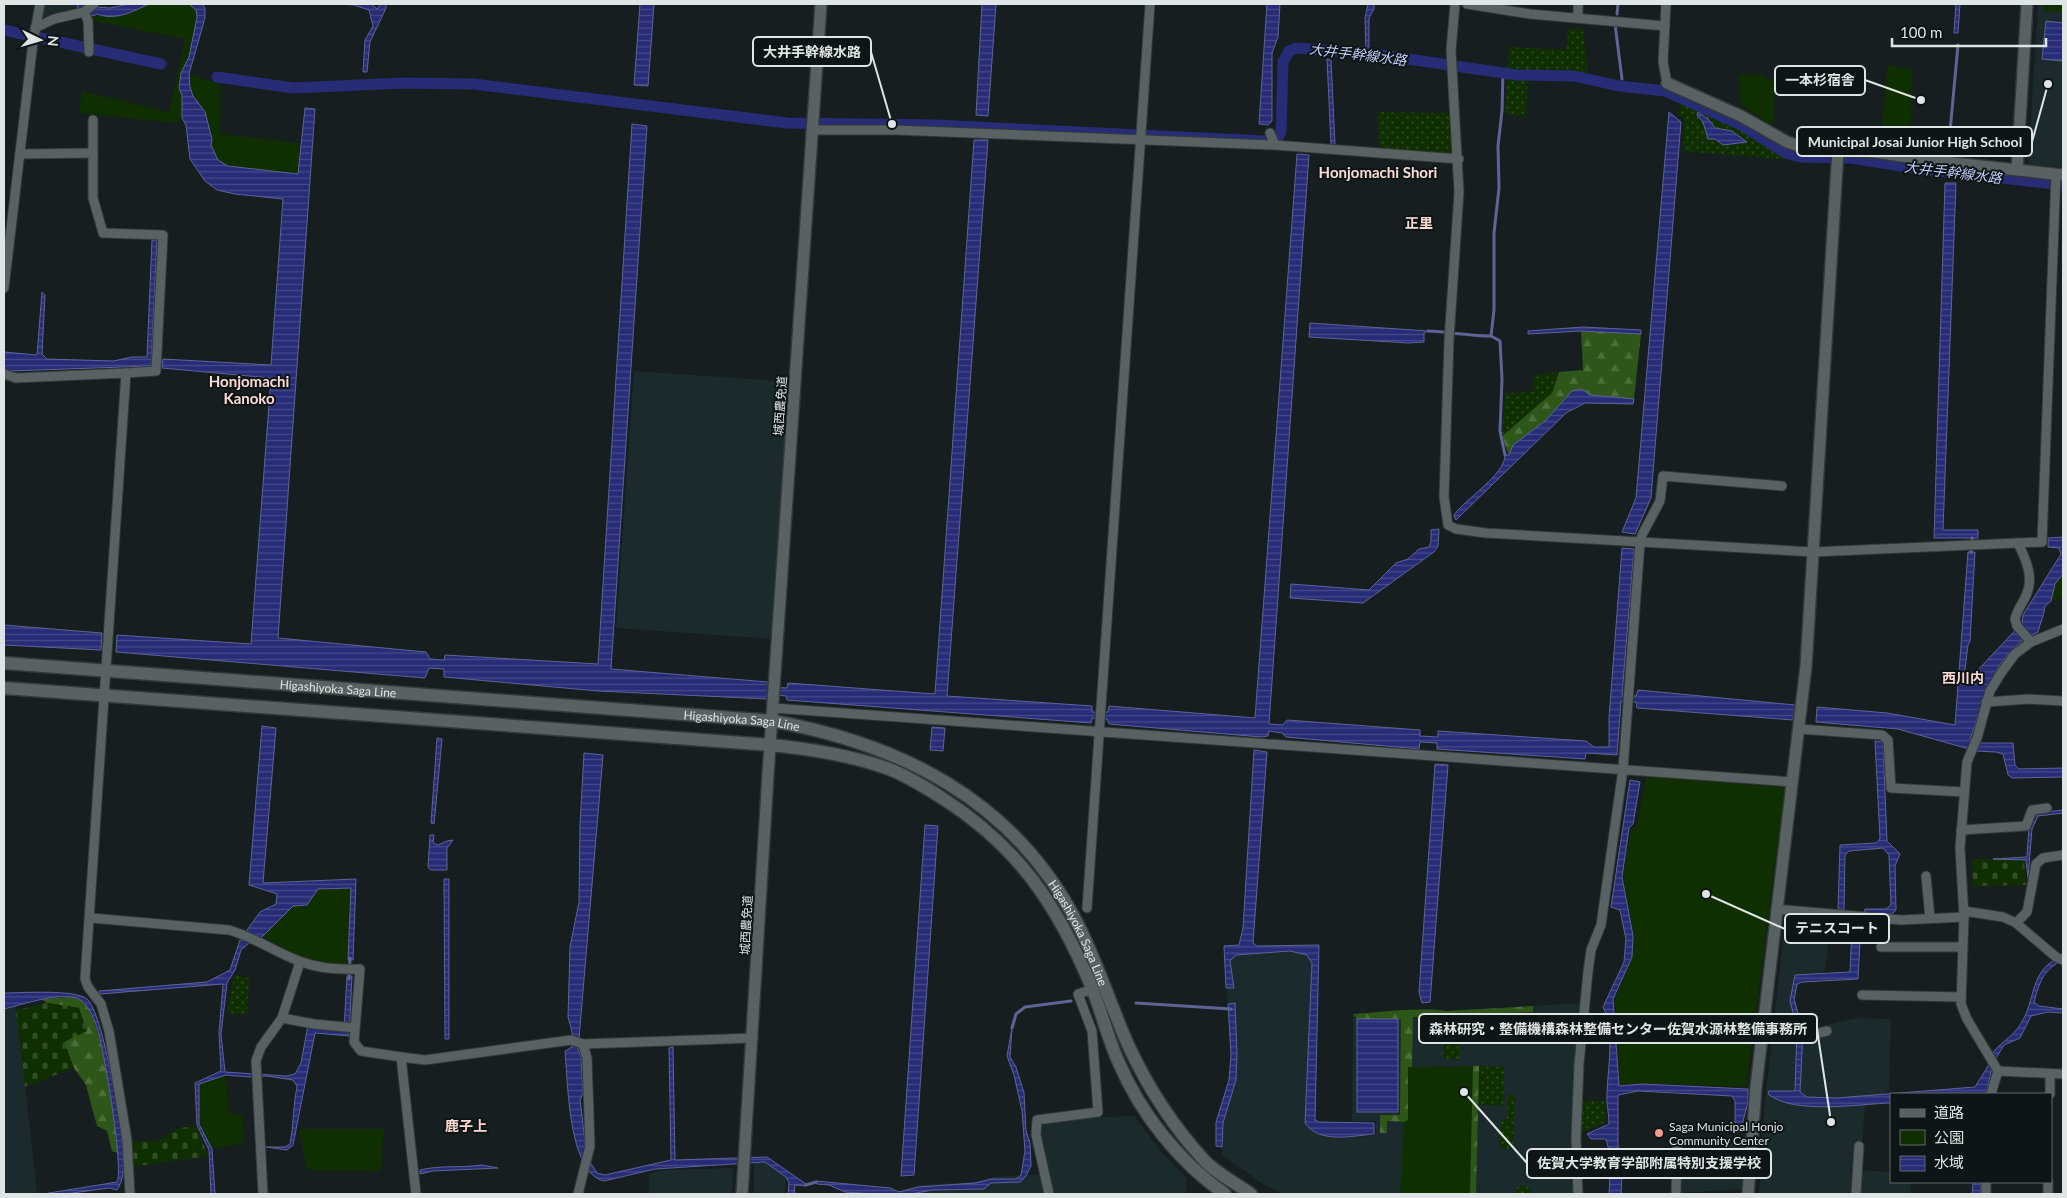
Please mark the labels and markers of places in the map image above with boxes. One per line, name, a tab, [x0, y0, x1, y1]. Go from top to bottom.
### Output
callout: 大井手幹線水路	[753, 37, 871, 66]
callout: 一本杉宿舎	[1775, 66, 1865, 95]
callout: Municipal Josai Junior High School	[1797, 127, 2032, 156]
callout: テニスコート	[1785, 914, 1889, 943]
callout: 森林研究・整備機構森林整備センター佐賀水源林整備事務所	[1419, 1014, 1817, 1043]
place label: Saga Municipal Honjo Community Center	[1669, 1119, 1784, 1148]
marker: Saga Municipal Honjo Community Center	[1653, 1127, 1665, 1139]
callout: 佐賀大学教育学部附属特別支援学校	[1527, 1149, 1771, 1178]

